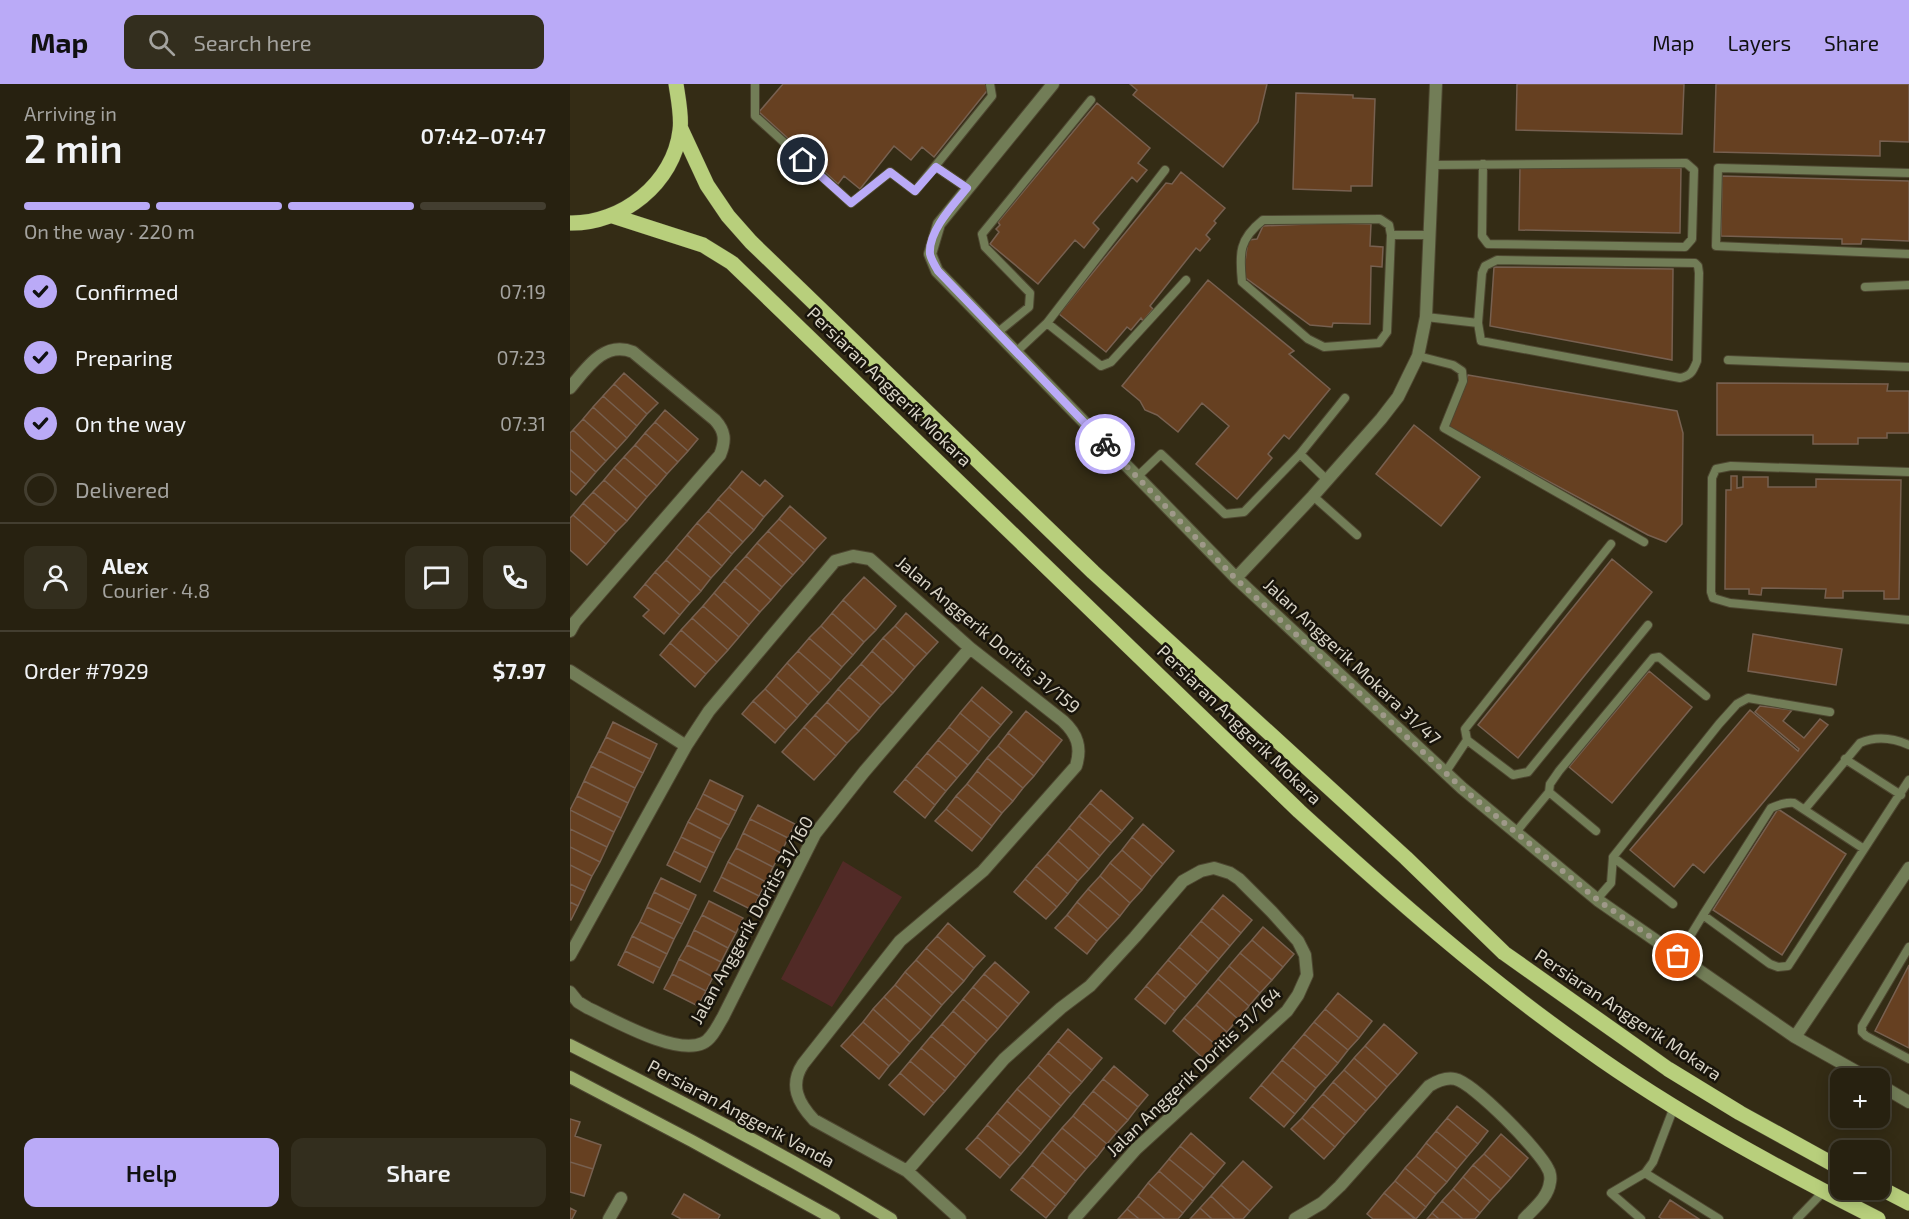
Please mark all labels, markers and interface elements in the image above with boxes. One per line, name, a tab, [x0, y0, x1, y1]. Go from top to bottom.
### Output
search box	[124, 15, 544, 69]
text: Map	[30, 25, 88, 59]
icon: search	[145, 26, 178, 59]
text: Search here	[193, 29, 312, 55]
text: Map	[1652, 30, 1694, 55]
text: Layers	[1727, 30, 1791, 55]
text: Share	[1824, 30, 1879, 55]
text: Arriving in	[24, 101, 117, 125]
text: 07:42–07:47	[421, 122, 546, 148]
text: 2 min	[24, 124, 123, 171]
pin	[777, 134, 828, 185]
icon: home	[786, 143, 819, 176]
text: On the way · 220 m	[24, 219, 195, 243]
icon: check	[24, 275, 57, 308]
text: Confirmed	[75, 278, 179, 304]
text: 07:19	[500, 279, 546, 303]
street label: Persiaran Anggerik Mokara	[803, 302, 977, 471]
icon: check	[24, 341, 57, 374]
text: Preparing	[75, 344, 173, 370]
text: 07:23	[497, 345, 546, 369]
icon: check	[24, 407, 57, 440]
text: On the way	[75, 410, 186, 436]
text: 07:31	[500, 411, 546, 435]
courier	[1075, 414, 1135, 474]
icon: bike	[1089, 428, 1122, 461]
text: Delivered	[75, 476, 170, 502]
button: person	[24, 546, 87, 609]
button: chat	[405, 546, 468, 609]
button: phone	[483, 546, 546, 609]
street label: Jalan Anggerik Doritis 31/159	[892, 551, 1085, 718]
text: Alex	[102, 552, 148, 578]
street label: Jalan Anggerik Mokara 31/47	[1260, 573, 1446, 749]
text: Courier · 4.8	[102, 578, 210, 602]
street label: Persiaran Anggerik Mokara	[1153, 640, 1327, 809]
text: Order #7929	[24, 657, 149, 683]
text: $7.97	[493, 657, 546, 683]
street label: Jalan Anggerik Doritis 31/160	[685, 812, 818, 1027]
pin	[1652, 930, 1703, 981]
icon: bag	[1661, 939, 1694, 972]
street label: Persiaran Anggerik Mokara	[1531, 943, 1726, 1085]
street label: Jalan Anggerik Doritis 31/164	[1101, 982, 1285, 1161]
street label: Persiaran Anggerik Vanda	[644, 1054, 839, 1172]
map controls	[1830, 1068, 1890, 1200]
button: +	[1830, 1068, 1890, 1128]
button: Help	[24, 1138, 279, 1207]
button: Share	[291, 1138, 546, 1207]
button: −	[1830, 1140, 1890, 1200]

